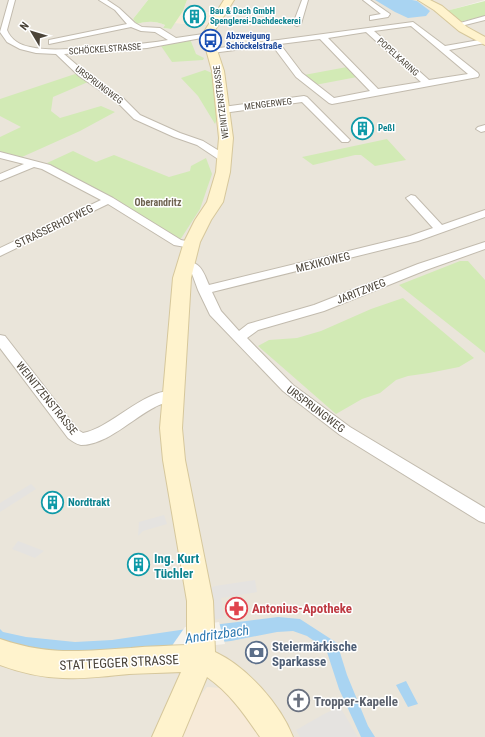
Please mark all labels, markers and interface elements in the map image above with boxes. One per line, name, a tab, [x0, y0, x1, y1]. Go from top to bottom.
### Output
building icon: Bau & Dach GmbH Spenglerei-Dachdeckerei	[182, 3, 208, 29]
place label: Bau & Dach GmbH Spenglerei-Dachdeckerei	[210, 6, 301, 26]
north arrow	[12, 12, 52, 52]
text: N	[17, 19, 32, 33]
bus stop icon: Abzweigung Schöckelstraße	[198, 28, 224, 54]
place label: Abzweigung Schöckelstraße	[226, 31, 283, 51]
street label: POPELKARING	[375, 36, 421, 78]
street label: SCHÖCKELSTRASSE	[68, 41, 142, 57]
street label: URSPRUNGWEG	[73, 64, 125, 106]
street label: WEINITZENSTRASSE	[211, 64, 230, 139]
street label: MENGERWEG	[244, 96, 292, 112]
building icon: Peßl	[350, 115, 376, 141]
place label: Peßl	[378, 123, 395, 133]
district label: Oberandritz	[135, 197, 182, 208]
street label: STRASSERHOFWEG	[13, 202, 95, 251]
street label: MEXIKOWEG	[295, 249, 352, 275]
street label: JARITZWEG	[335, 276, 388, 307]
street label: WEINITZENSTRASSE	[13, 359, 80, 438]
street label: URSPRUNGWEG	[284, 383, 347, 436]
building icon: Nordtrakt	[40, 489, 66, 515]
place label: Nordtrakt	[68, 496, 110, 509]
place label: Ing. Kurt Tüchler	[154, 551, 199, 581]
building icon: Ing. Kurt Tüchler	[126, 552, 152, 578]
pharmacy icon: Antonius-Apotheke	[224, 595, 250, 621]
place label: Antonius-Apotheke	[252, 601, 352, 616]
water label: Andritzbach	[183, 622, 250, 647]
place label: Steiermärkische Sparkasse	[272, 639, 357, 669]
bank icon: Steiermärkische Sparkasse	[243, 640, 269, 666]
street label: STATTEGGER STRASSE	[59, 652, 179, 673]
church icon: Tropper-Kapelle	[285, 688, 311, 714]
place label: Tropper-Kapelle	[314, 694, 398, 709]

